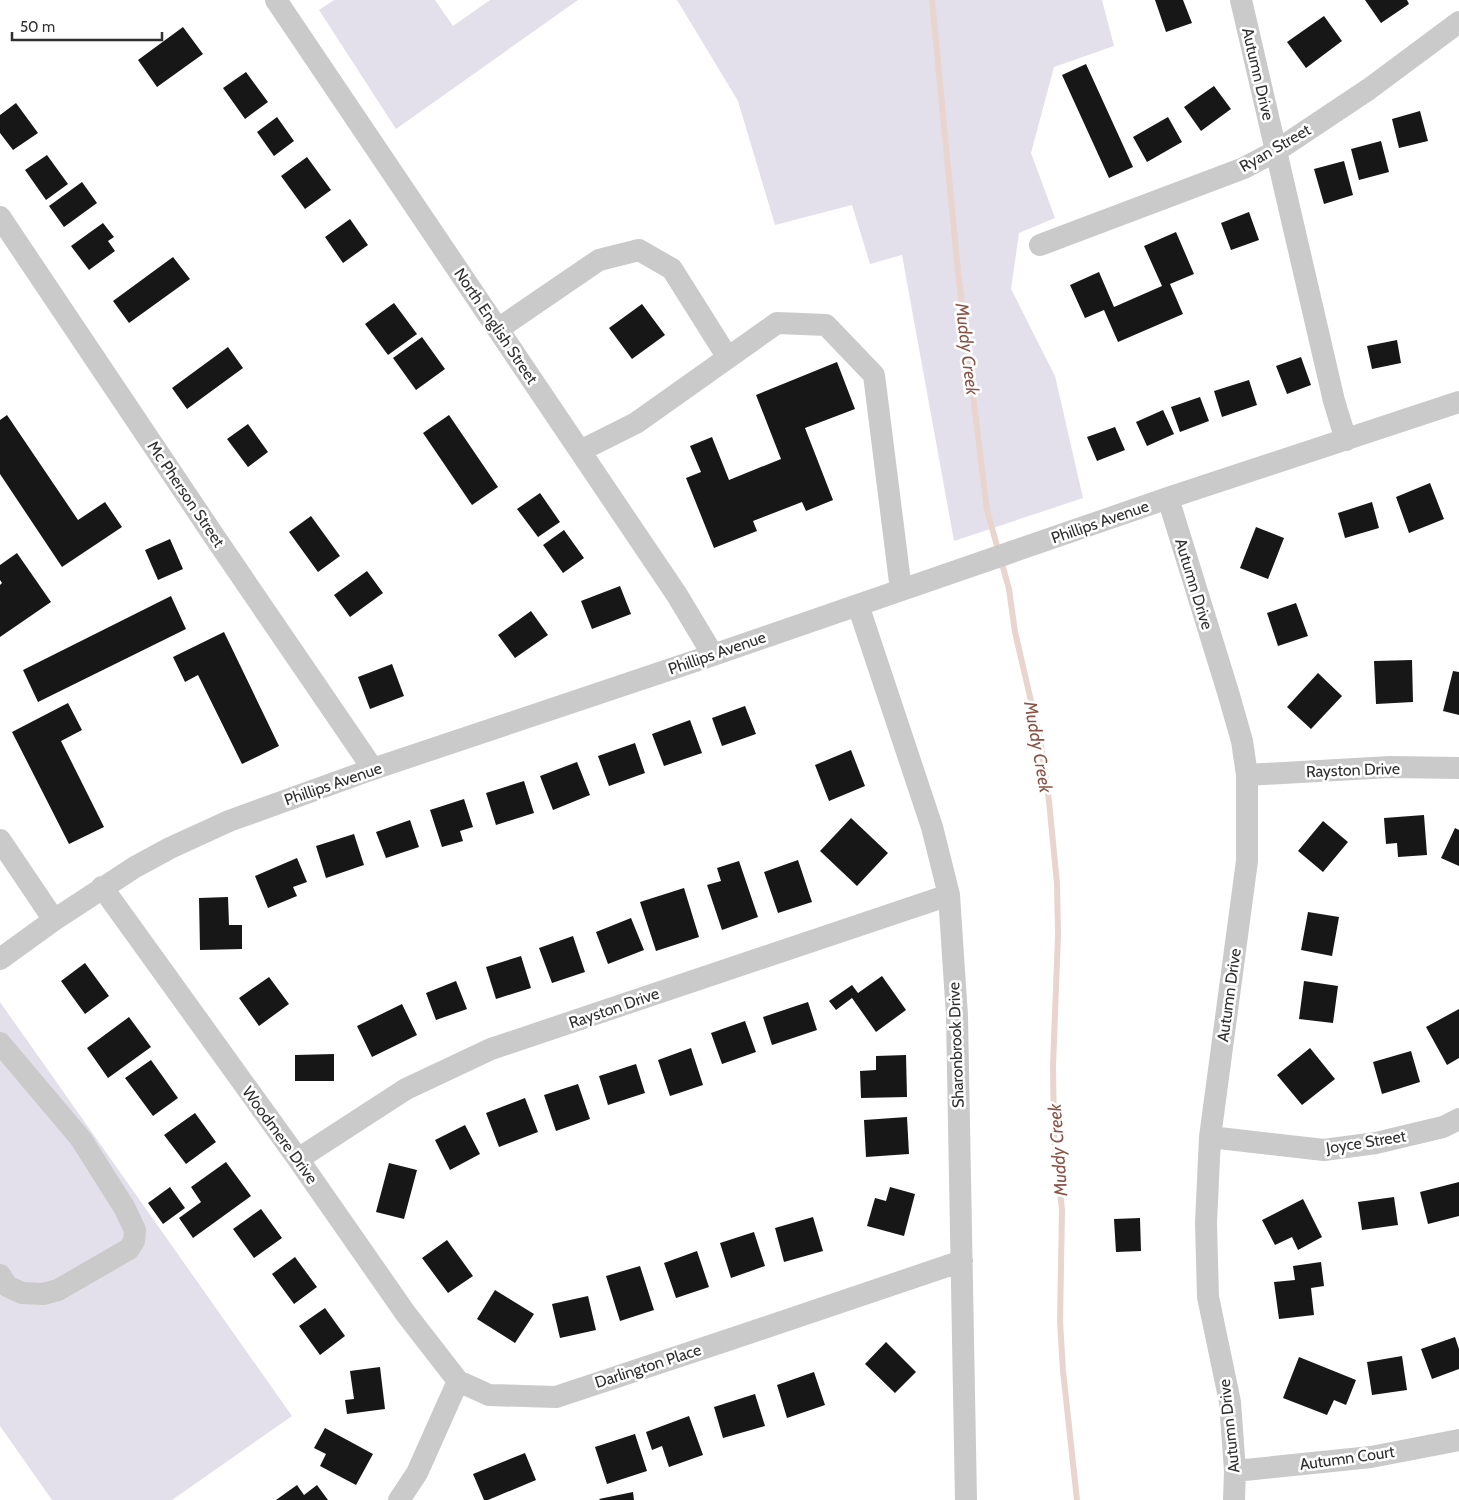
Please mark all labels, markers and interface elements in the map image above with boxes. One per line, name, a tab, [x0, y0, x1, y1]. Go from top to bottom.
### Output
scale bar	[12, 10, 162, 42]
text: 50 m	[20, 18, 55, 36]
street label: Autumn Drive	[1238, 26, 1278, 122]
street label: Ryan Street	[1236, 120, 1314, 176]
street label: North English Street	[450, 265, 542, 388]
water label: Muddy Creek	[950, 301, 984, 398]
street label: Mc Pherson Street	[144, 437, 229, 551]
street label: Phillips Avenue	[1049, 496, 1151, 548]
street label: Autumn Drive	[1171, 536, 1217, 632]
street label: Phillips Avenue	[666, 627, 768, 679]
water label: Muddy Creek	[1019, 698, 1057, 796]
street label: Phillips Avenue	[282, 758, 384, 810]
street label: Rayston Drive	[1306, 759, 1400, 781]
street label: Autumn Drive	[1213, 947, 1245, 1043]
street label: Sharonbrook Drive	[944, 982, 968, 1108]
street label: Rayston Drive	[566, 984, 662, 1032]
street label: Woodmere Drive	[238, 1083, 322, 1187]
water label: Muddy Creek	[1044, 1102, 1072, 1198]
street label: Joyce Street	[1324, 1126, 1408, 1158]
street label: Darlington Place	[592, 1340, 704, 1392]
street label: Autumn Drive	[1215, 1378, 1243, 1474]
street label: Autumn Court	[1298, 1442, 1396, 1474]

